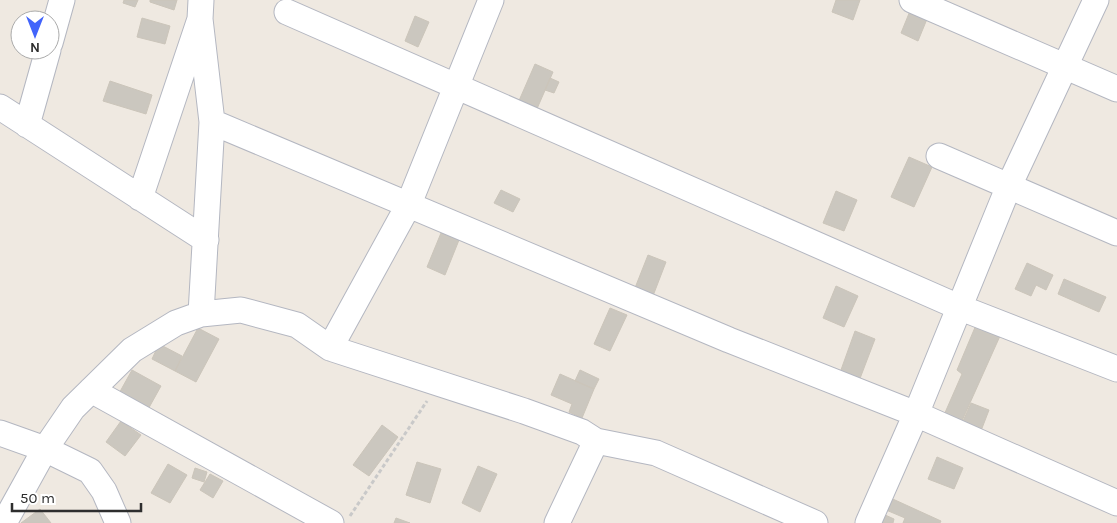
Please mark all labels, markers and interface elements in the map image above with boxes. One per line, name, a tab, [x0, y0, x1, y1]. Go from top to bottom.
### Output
north arrow	[10, 10, 60, 60]
text: N	[30, 39, 40, 56]
scale bar	[12, 480, 141, 512]
text: 50 m	[20, 489, 55, 507]

